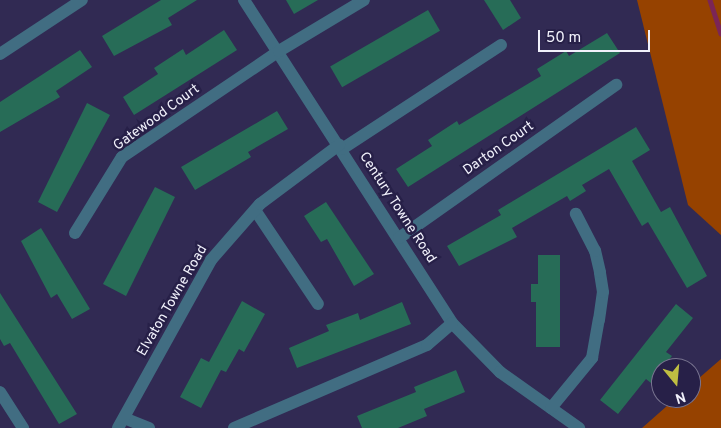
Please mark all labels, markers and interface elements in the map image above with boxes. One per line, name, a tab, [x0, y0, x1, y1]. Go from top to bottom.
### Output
scale bar	[541, 20, 654, 52]
text: 50 m	[546, 29, 581, 48]
street label: Gatewood Court	[111, 81, 203, 155]
street label: Darton Court	[460, 118, 538, 180]
street label: Century Towne Road	[355, 149, 439, 267]
street label: Elvaton Towne Road	[134, 242, 212, 360]
north arrow	[651, 358, 701, 408]
text: N	[673, 387, 688, 406]

